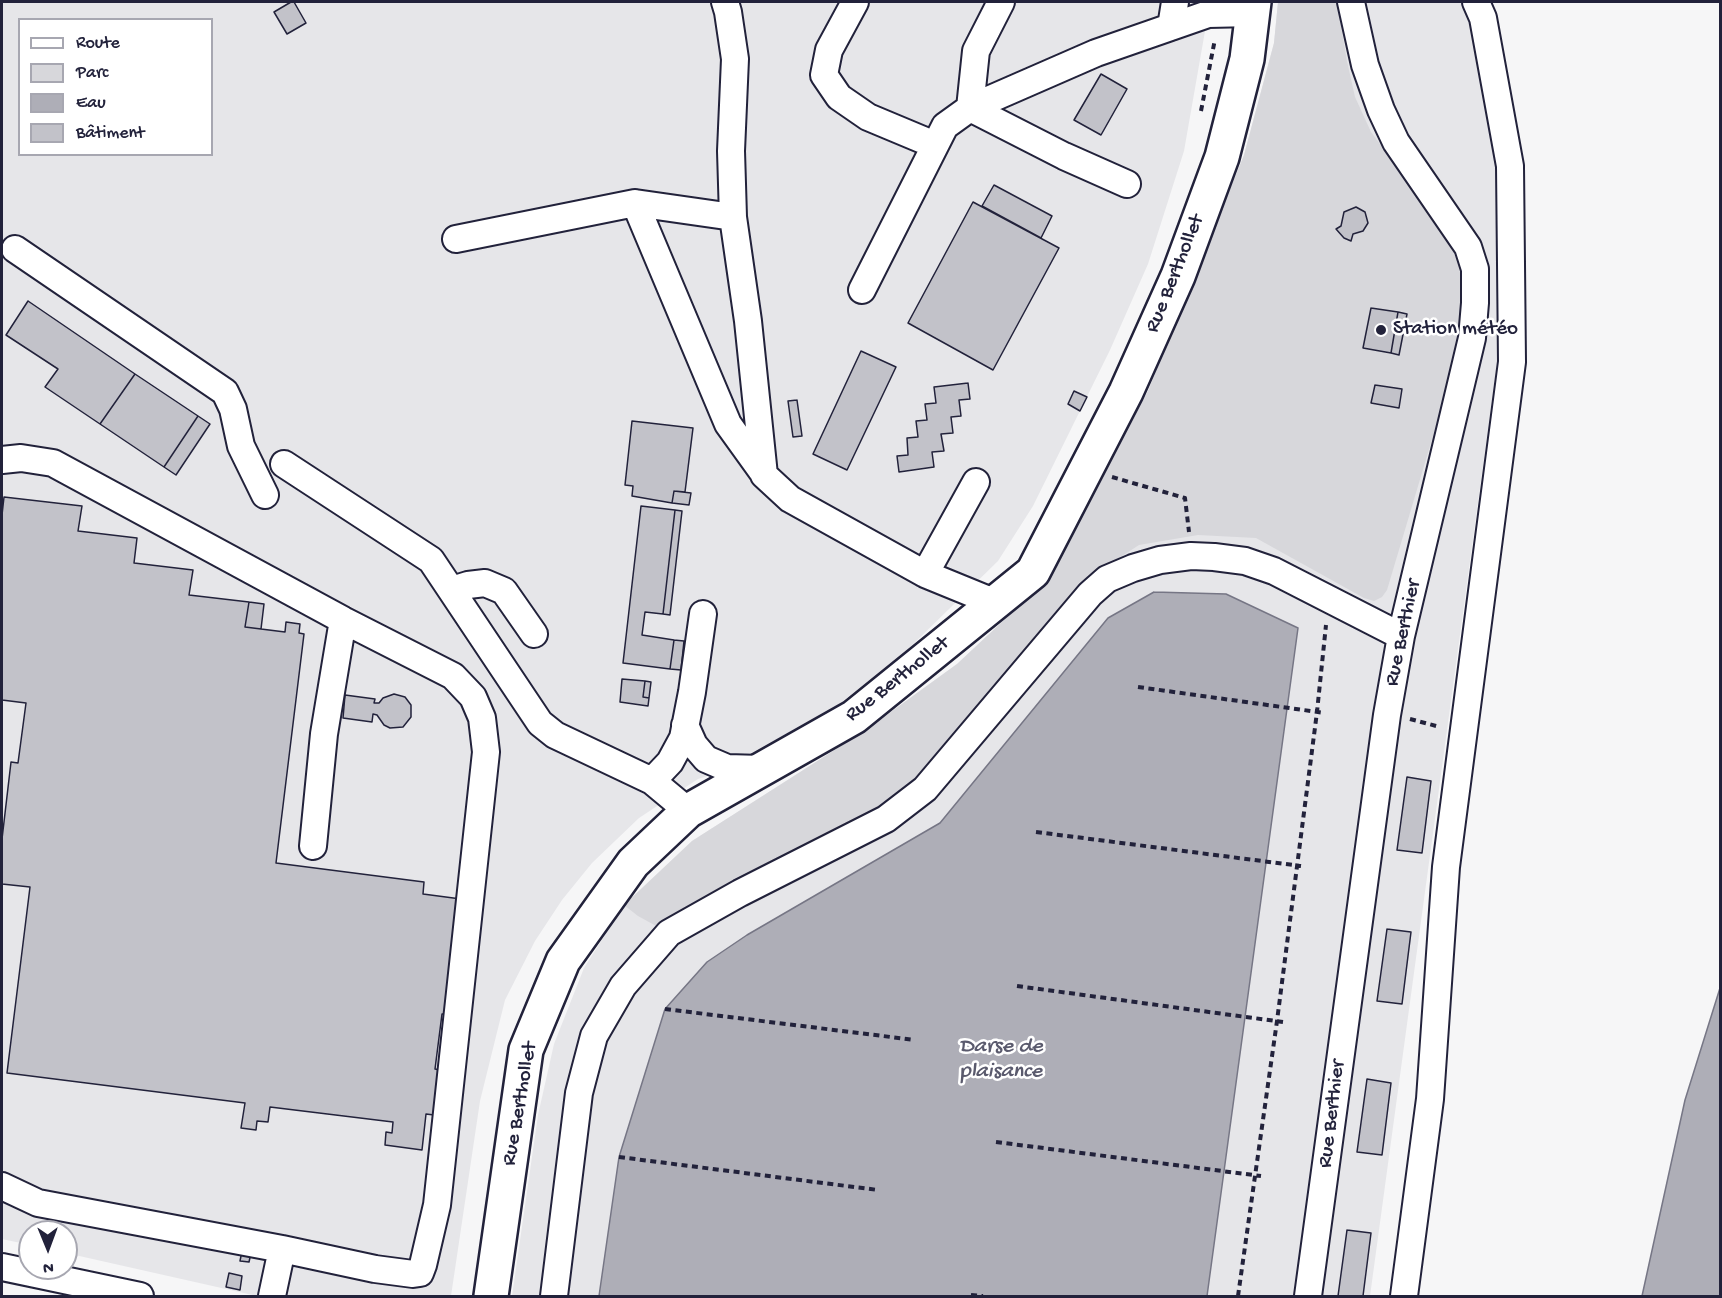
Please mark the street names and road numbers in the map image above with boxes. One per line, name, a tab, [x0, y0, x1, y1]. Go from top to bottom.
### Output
street label: Rue Berthollet	[1141, 211, 1211, 337]
street label: Rue Berthier	[1380, 577, 1428, 689]
street label: Rue Berthollet	[841, 632, 955, 728]
street label: Rue Berthollet	[498, 1040, 544, 1168]
street label: Rue Berthier	[1314, 1059, 1352, 1169]

